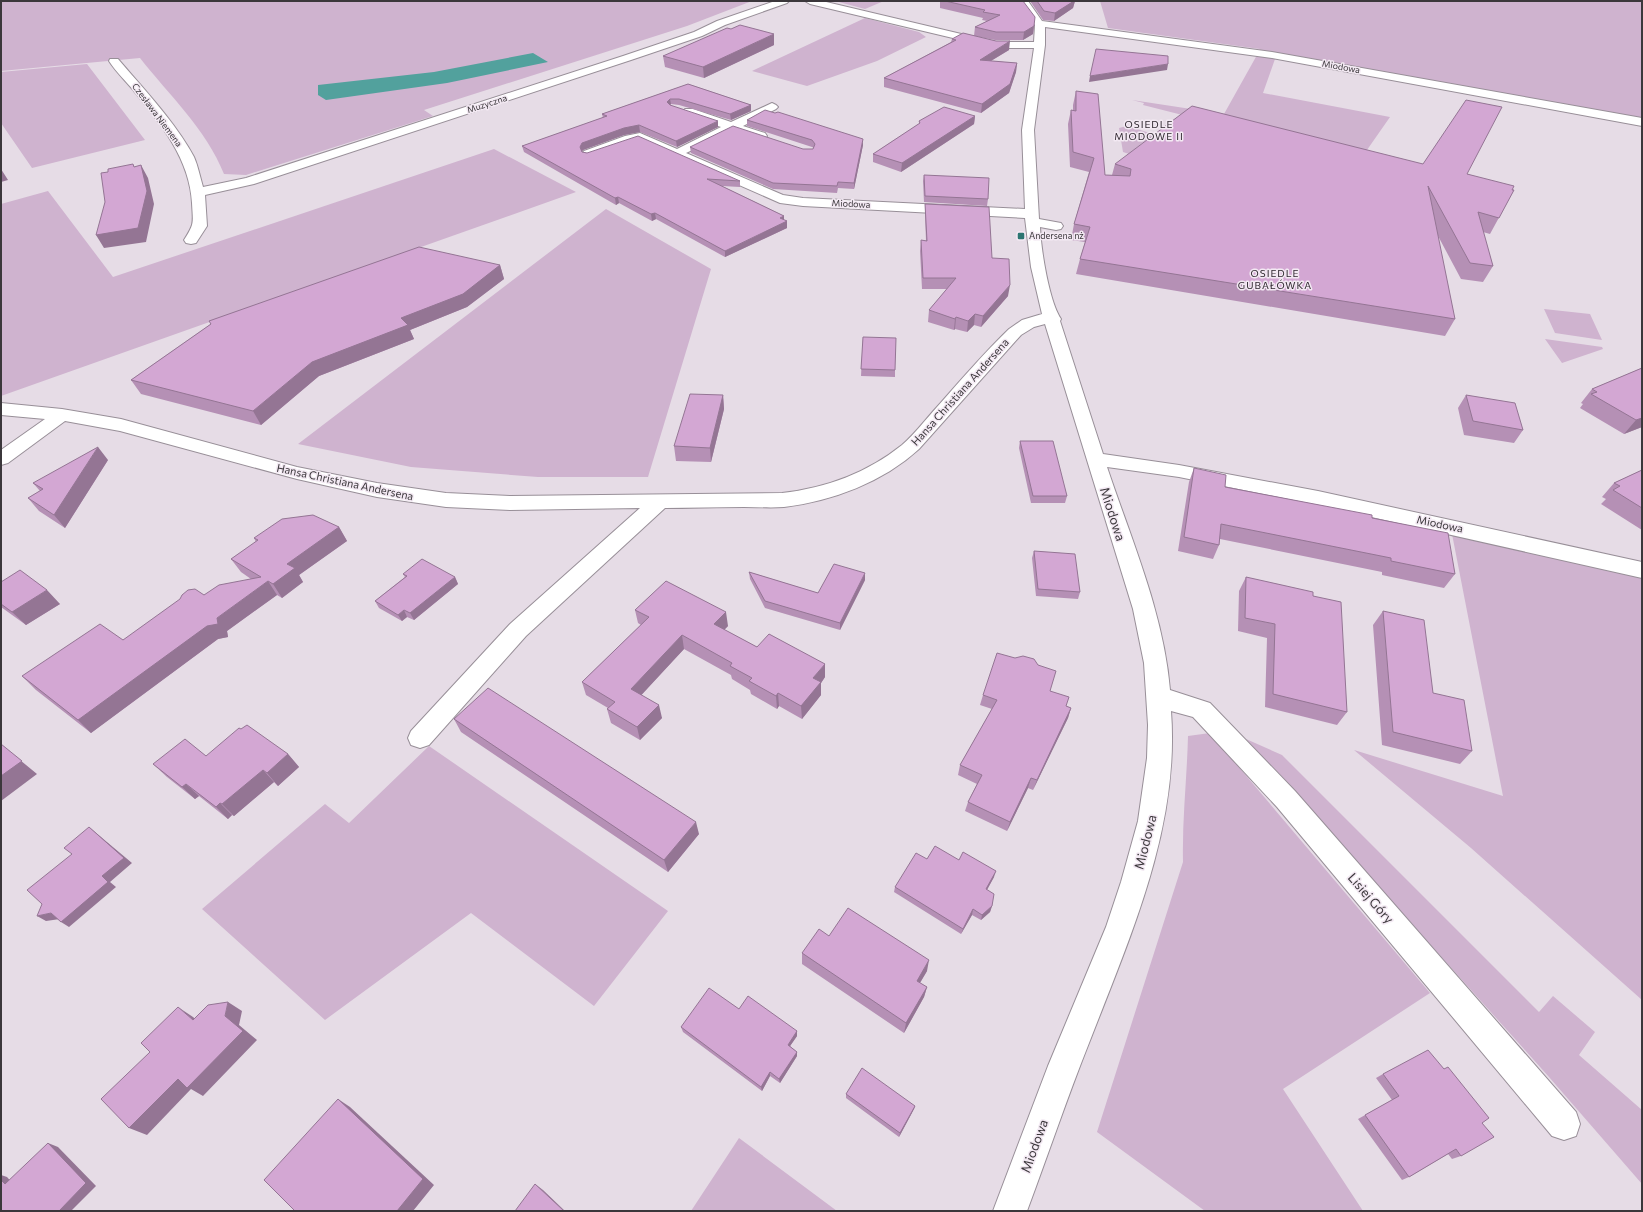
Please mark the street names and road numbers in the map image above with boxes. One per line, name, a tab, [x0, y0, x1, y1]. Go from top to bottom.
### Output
street label: Miodowa	[1321, 58, 1361, 75]
street label: Czesława Niemena	[130, 81, 185, 149]
street label: Muzyczna	[465, 92, 508, 115]
street label: Miodowa	[831, 197, 871, 210]
street label: Hansa Christiana Andersena	[908, 335, 1011, 448]
street label: Hansa Christiana Andersena	[275, 461, 415, 502]
street label: Miodowa	[1097, 485, 1129, 543]
street label: Miodowa	[1416, 512, 1465, 535]
street label: Miodowa	[1131, 813, 1159, 871]
street label: Lisiej Góry	[1345, 869, 1398, 927]
street label: Miodowa	[1017, 1117, 1051, 1175]

